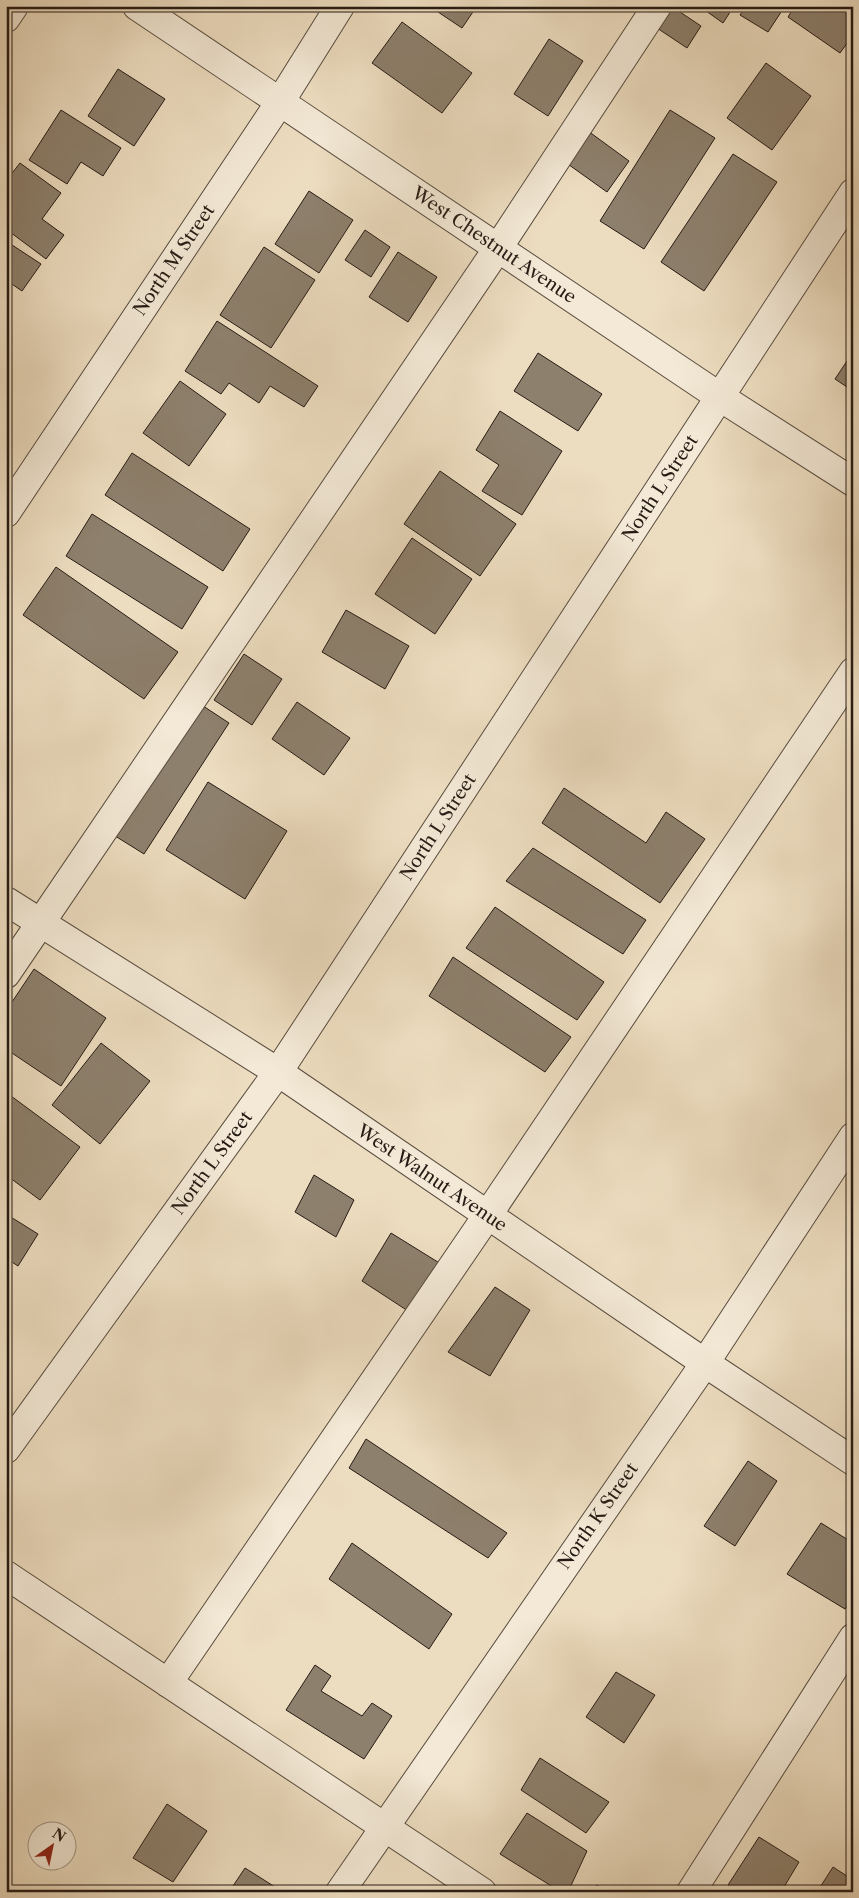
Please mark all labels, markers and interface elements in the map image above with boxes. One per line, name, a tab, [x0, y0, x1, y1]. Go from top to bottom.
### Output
street label: West Chestnut Avenue	[407, 181, 580, 308]
street label: North M Street	[129, 200, 220, 320]
street label: North L Street	[617, 430, 703, 545]
street label: North L Street	[395, 769, 481, 884]
street label: North L Street	[167, 1106, 257, 1219]
street label: West Walnut Avenue	[352, 1119, 511, 1236]
street label: North K Street	[553, 1458, 643, 1573]
north arrow	[28, 1820, 78, 1870]
text: N	[49, 1824, 69, 1846]

